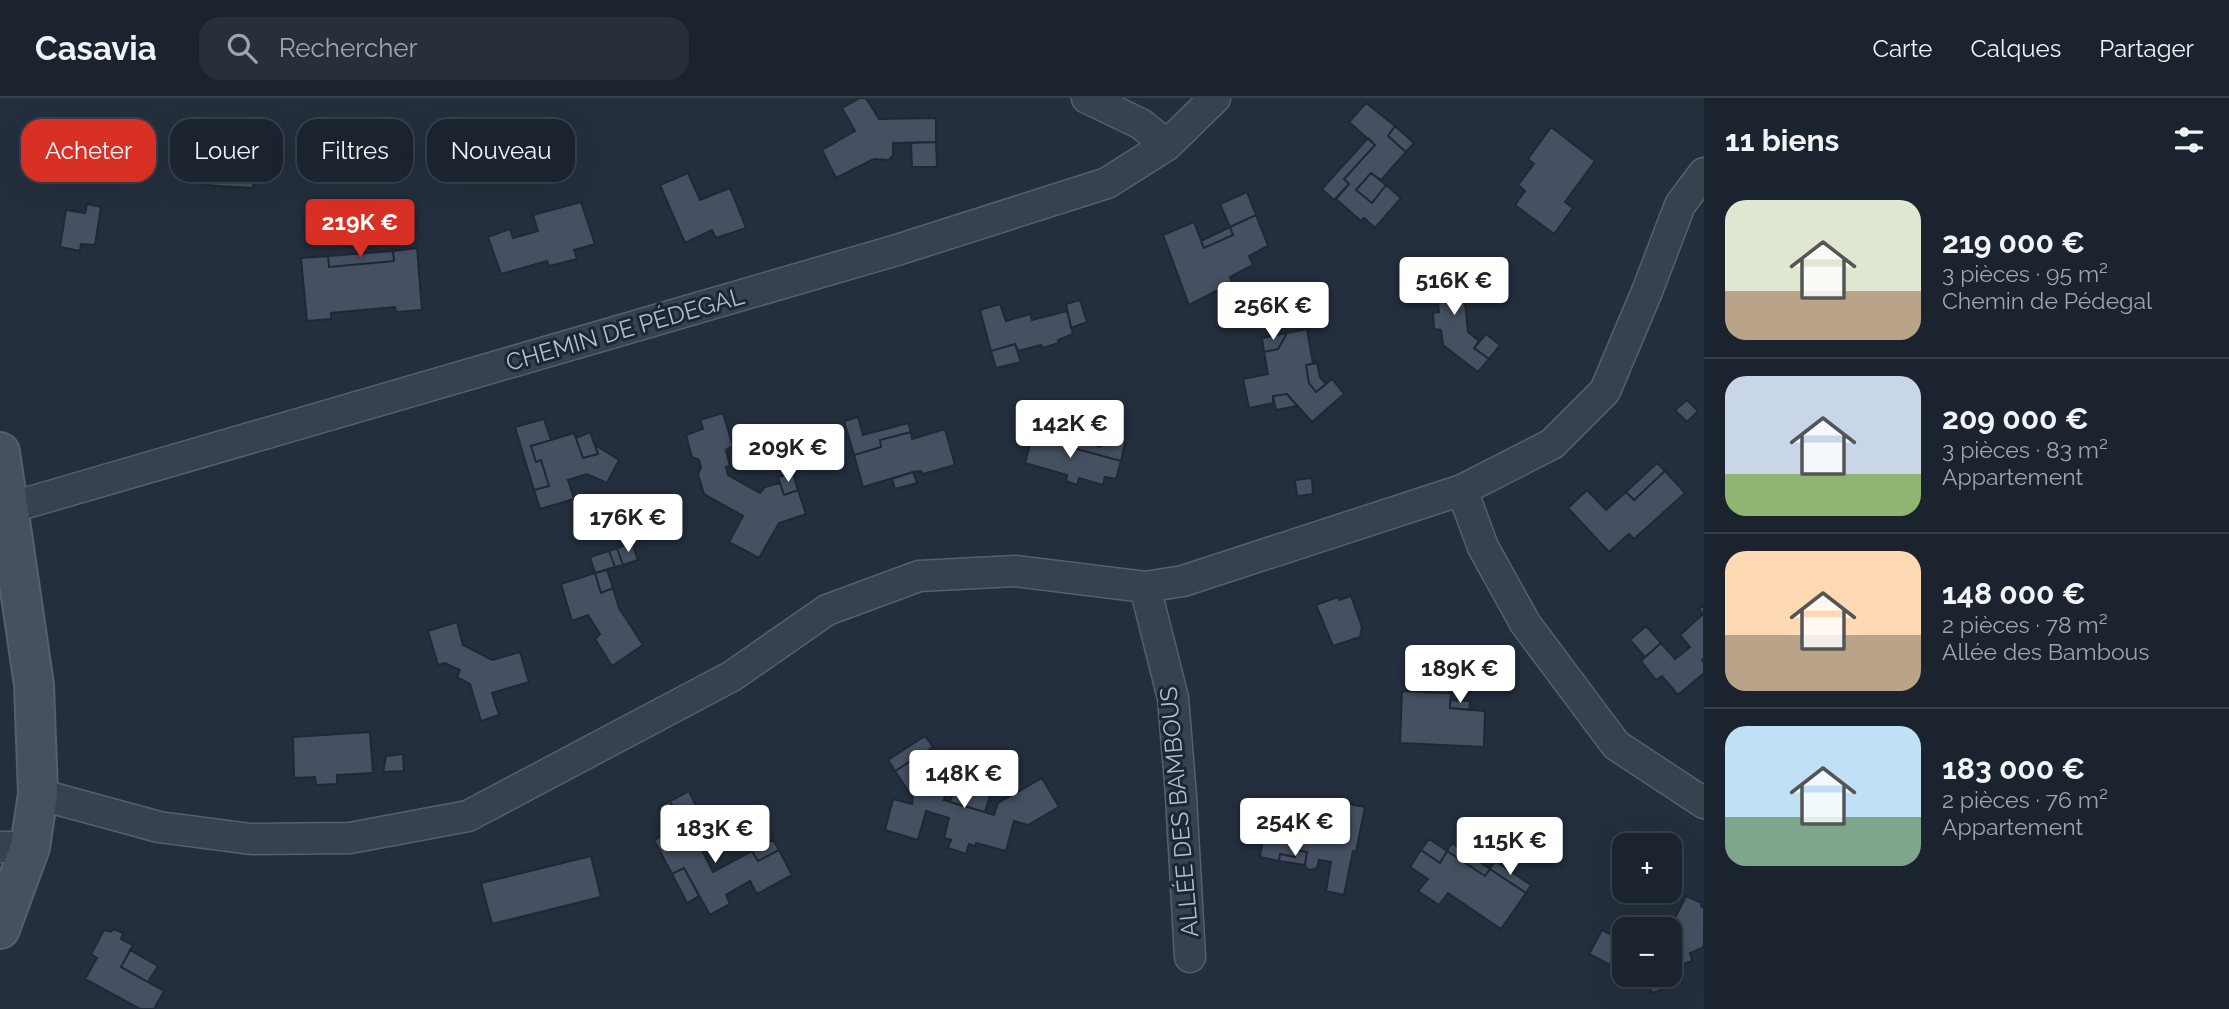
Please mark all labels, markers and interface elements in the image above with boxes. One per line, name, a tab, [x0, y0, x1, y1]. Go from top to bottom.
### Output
search box	[199, 17, 689, 80]
text: Casavia	[35, 29, 157, 68]
icon: search	[223, 29, 261, 67]
text: Rechercher	[279, 33, 418, 63]
text: Carte	[1873, 34, 1932, 63]
text: Calques	[1970, 34, 2061, 63]
text: Partager	[2099, 34, 2194, 63]
chip: Acheter	[21, 119, 156, 182]
chip: Louer	[170, 119, 283, 182]
chip: Filtres	[297, 119, 413, 182]
chip: Nouveau	[427, 119, 575, 182]
icon: filters	[2170, 121, 2208, 159]
text: 11 biens	[1725, 123, 1839, 158]
pin: 219K €	[303, 200, 417, 259]
text: 219K €	[322, 208, 398, 235]
text: 219 000 €	[1942, 225, 2085, 260]
icon: home	[1781, 228, 1865, 312]
pin: 516K €	[1397, 258, 1511, 317]
text: 3 pièces · 95 m²	[1942, 260, 2108, 287]
text: 516K €	[1415, 266, 1493, 293]
street label: CHEMIN DE PÉDEGAL	[502, 281, 748, 377]
pin: 256K €	[1216, 282, 1330, 342]
text: Chemin de Pédegal	[1942, 287, 2152, 314]
text: 256K €	[1234, 291, 1312, 318]
pin: 142K €	[1013, 400, 1127, 460]
text: 209 000 €	[1942, 401, 2089, 436]
icon: home	[1781, 404, 1865, 488]
text: 142K €	[1032, 409, 1108, 436]
pin: 209K €	[731, 424, 845, 484]
text: 209K €	[748, 433, 828, 460]
text: 3 pièces · 83 m²	[1942, 436, 2108, 463]
text: Appartement	[1942, 463, 2083, 490]
pin: 176K €	[571, 494, 685, 554]
text: 176K €	[589, 503, 667, 530]
text: 148 000 €	[1942, 576, 2086, 611]
icon: home	[1781, 579, 1865, 663]
text: 2 pièces · 78 m²	[1942, 611, 2108, 638]
text: Allée des Bambous	[1942, 638, 2149, 665]
pin: 189K €	[1403, 646, 1517, 705]
text: 189K €	[1421, 654, 1499, 681]
street label: ALLÉE DES BAMBOUS	[1154, 685, 1204, 939]
pin: 148K €	[907, 750, 1021, 810]
text: 183 000 €	[1942, 751, 2085, 786]
icon: home	[1781, 754, 1865, 838]
text: 148K €	[925, 759, 1003, 786]
text: 2 pièces · 76 m²	[1942, 786, 2108, 813]
pin: 254K €	[1238, 798, 1352, 858]
pin: 183K €	[658, 806, 772, 865]
text: 254K €	[1256, 807, 1334, 834]
text: Appartement	[1942, 813, 2083, 840]
text: 183K €	[676, 814, 754, 841]
pin: 115K €	[1453, 818, 1567, 877]
text: 115K €	[1473, 826, 1547, 853]
map controls	[1612, 833, 1682, 987]
button: +	[1612, 833, 1682, 903]
button: −	[1612, 917, 1682, 987]

